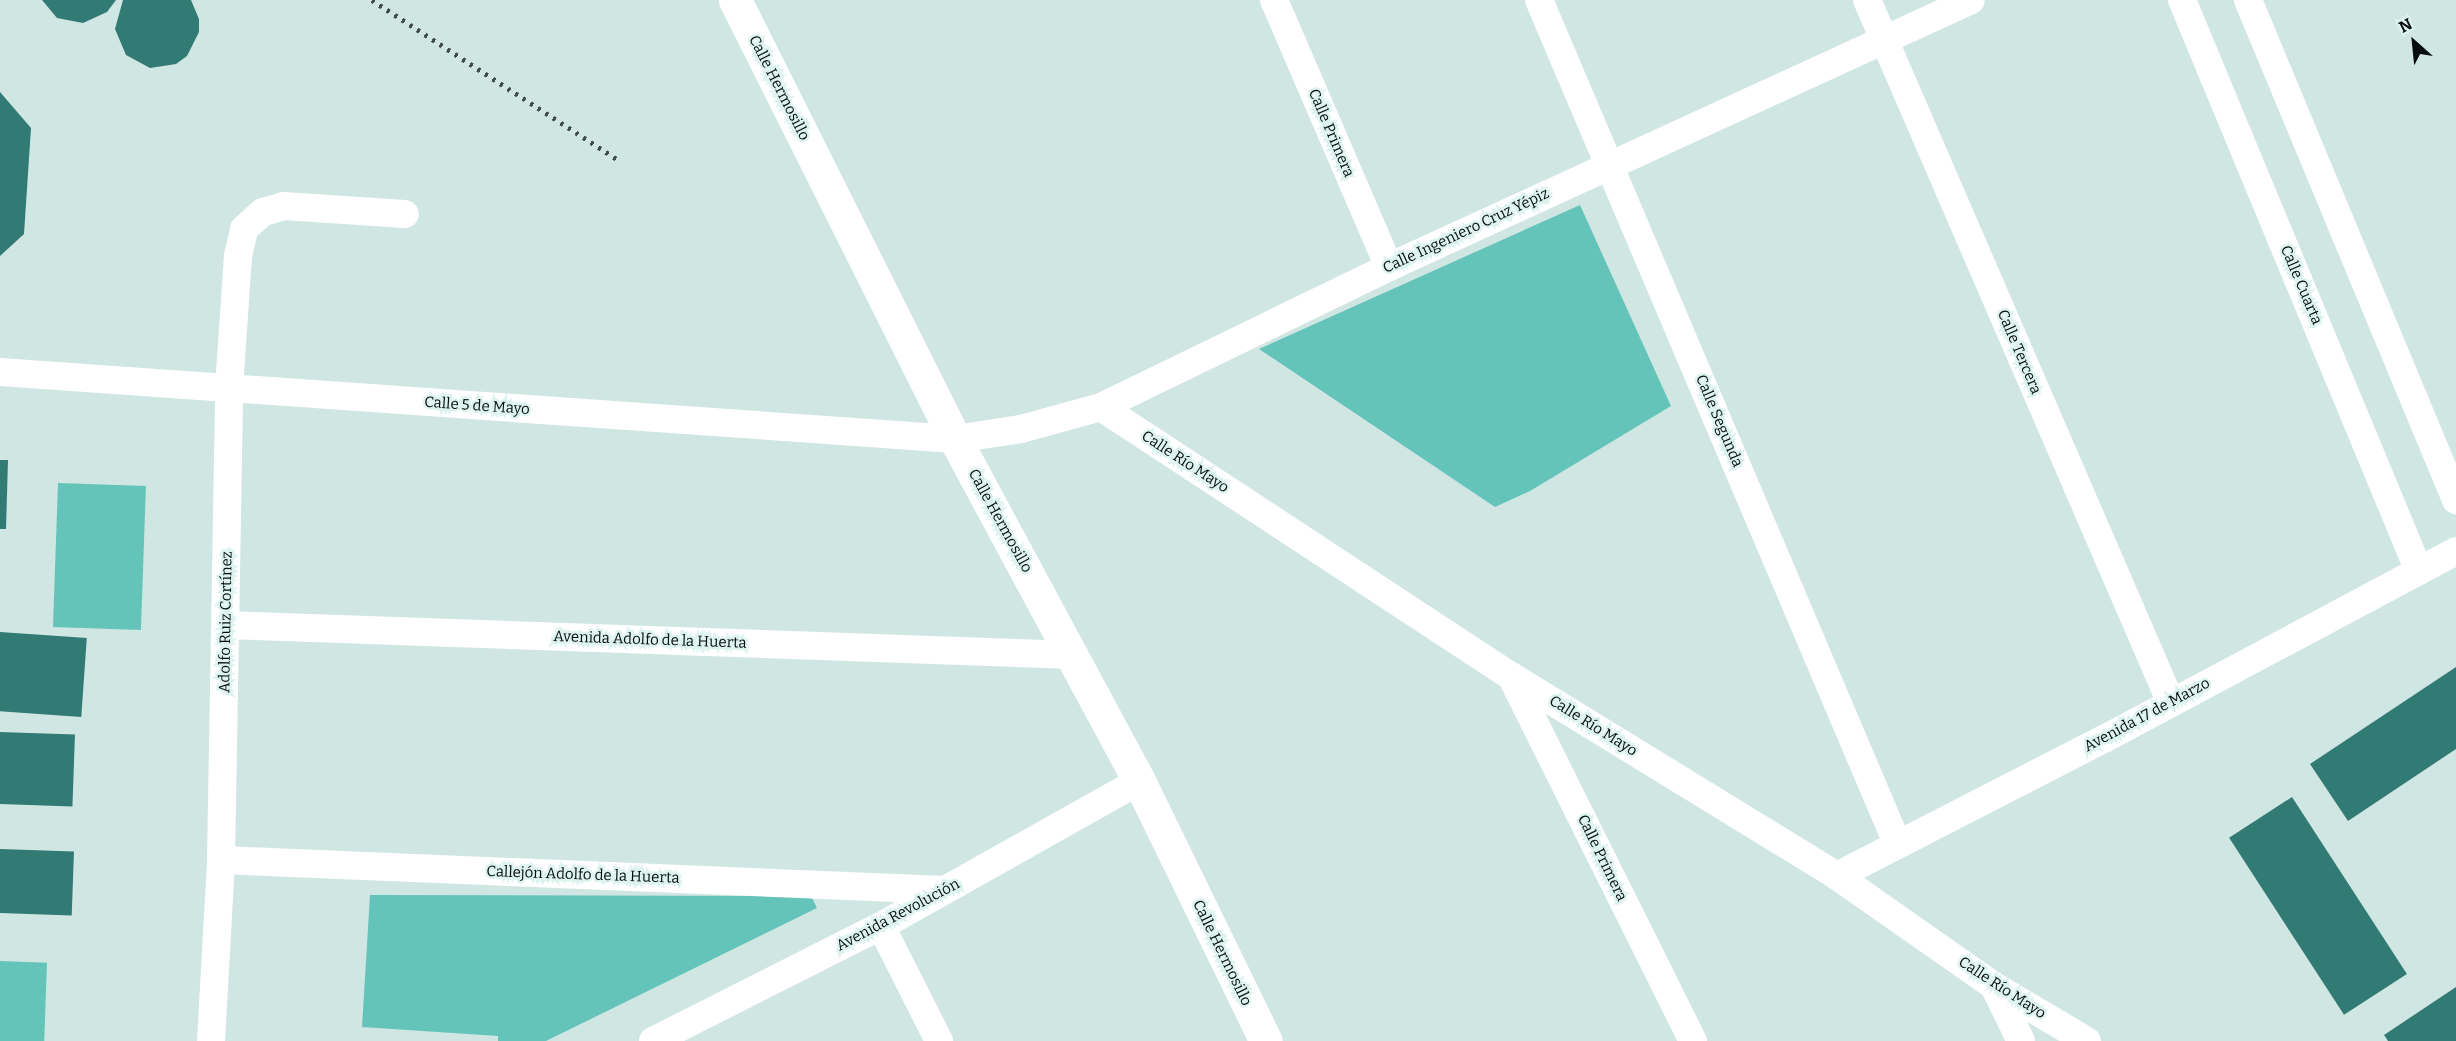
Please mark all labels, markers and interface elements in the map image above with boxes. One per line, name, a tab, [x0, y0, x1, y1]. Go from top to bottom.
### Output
north arrow	[2384, 12, 2444, 72]
text: N	[2396, 14, 2415, 37]
street label: Calle Hermosillo	[745, 32, 813, 144]
street label: Calle Primera	[1304, 86, 1358, 180]
street label: Calle Ingeniero Cruz Yépiz	[1380, 185, 1552, 277]
street label: Calle Cuarta	[2276, 243, 2326, 327]
street label: Calle Tercera	[1993, 307, 2045, 397]
street label: Calle Segunda	[1691, 372, 1747, 470]
street label: Calle 5 de Mayo	[424, 393, 530, 419]
street label: Calle Río Mayo	[1138, 427, 1232, 497]
street label: Calle Hermosillo	[964, 466, 1036, 576]
street label: Adolfo Ruiz Cortínez	[216, 551, 236, 693]
street label: Avenida Adolfo de la Huerta	[553, 628, 747, 652]
street label: Avenida 17 de Marzo	[2081, 674, 2213, 756]
street label: Calle Río Mayo	[1546, 692, 1640, 760]
street label: Calle Primera	[1573, 812, 1631, 904]
street label: Callejón Adolfo de la Huerta	[486, 863, 680, 887]
street label: Avenida Revolución	[833, 875, 963, 955]
street label: Calle Hermosillo	[1189, 897, 1255, 1009]
street label: Calle Río Mayo	[1955, 953, 2049, 1023]

